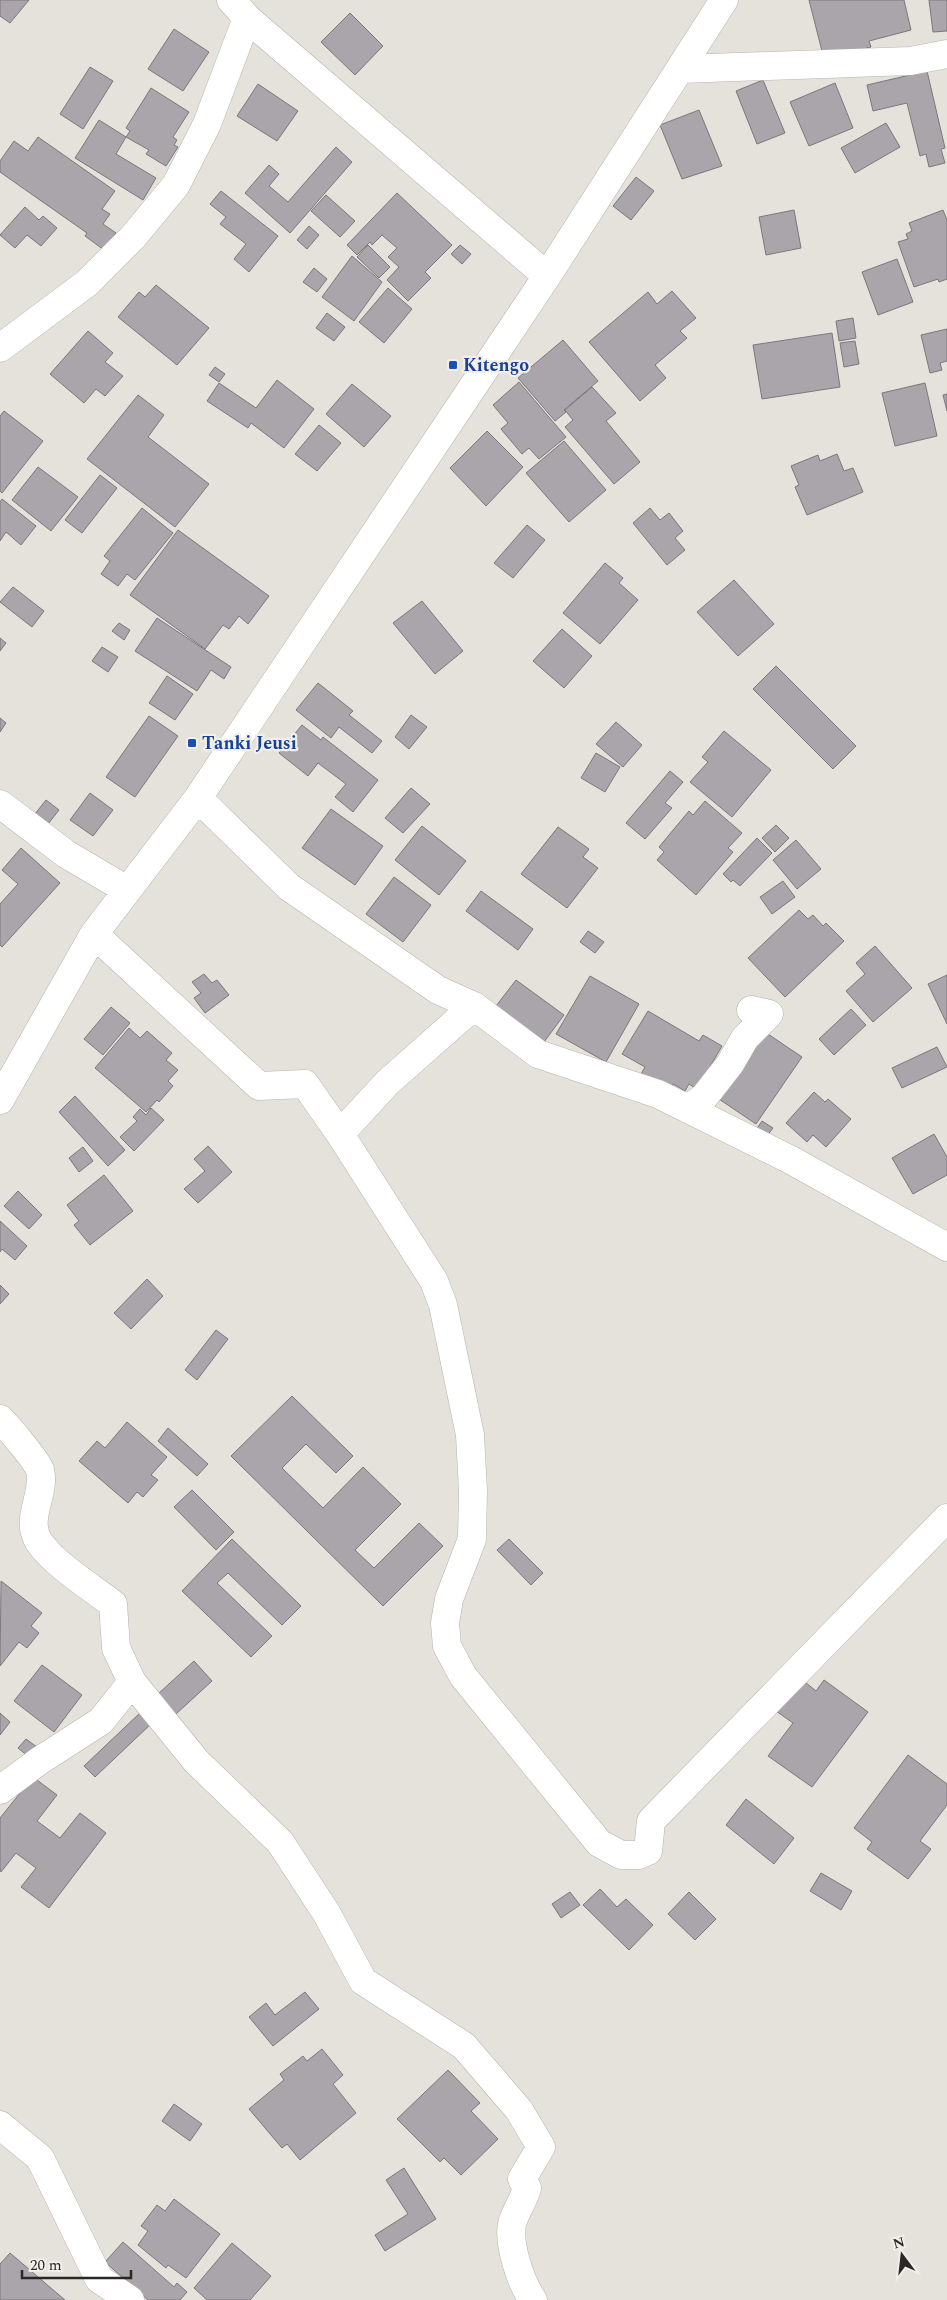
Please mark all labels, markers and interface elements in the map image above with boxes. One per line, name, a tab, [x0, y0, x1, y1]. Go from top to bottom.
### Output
place label: Kitengo	[463, 352, 529, 379]
marker: Kitengo	[447, 359, 459, 371]
place label: Tanki Jeusi	[202, 730, 297, 757]
marker: Tanki Jeusi	[186, 737, 198, 749]
north arrow	[877, 2230, 927, 2280]
text: N	[891, 2231, 907, 2255]
scale bar	[22, 2248, 131, 2280]
text: 20 m	[30, 2254, 62, 2277]

